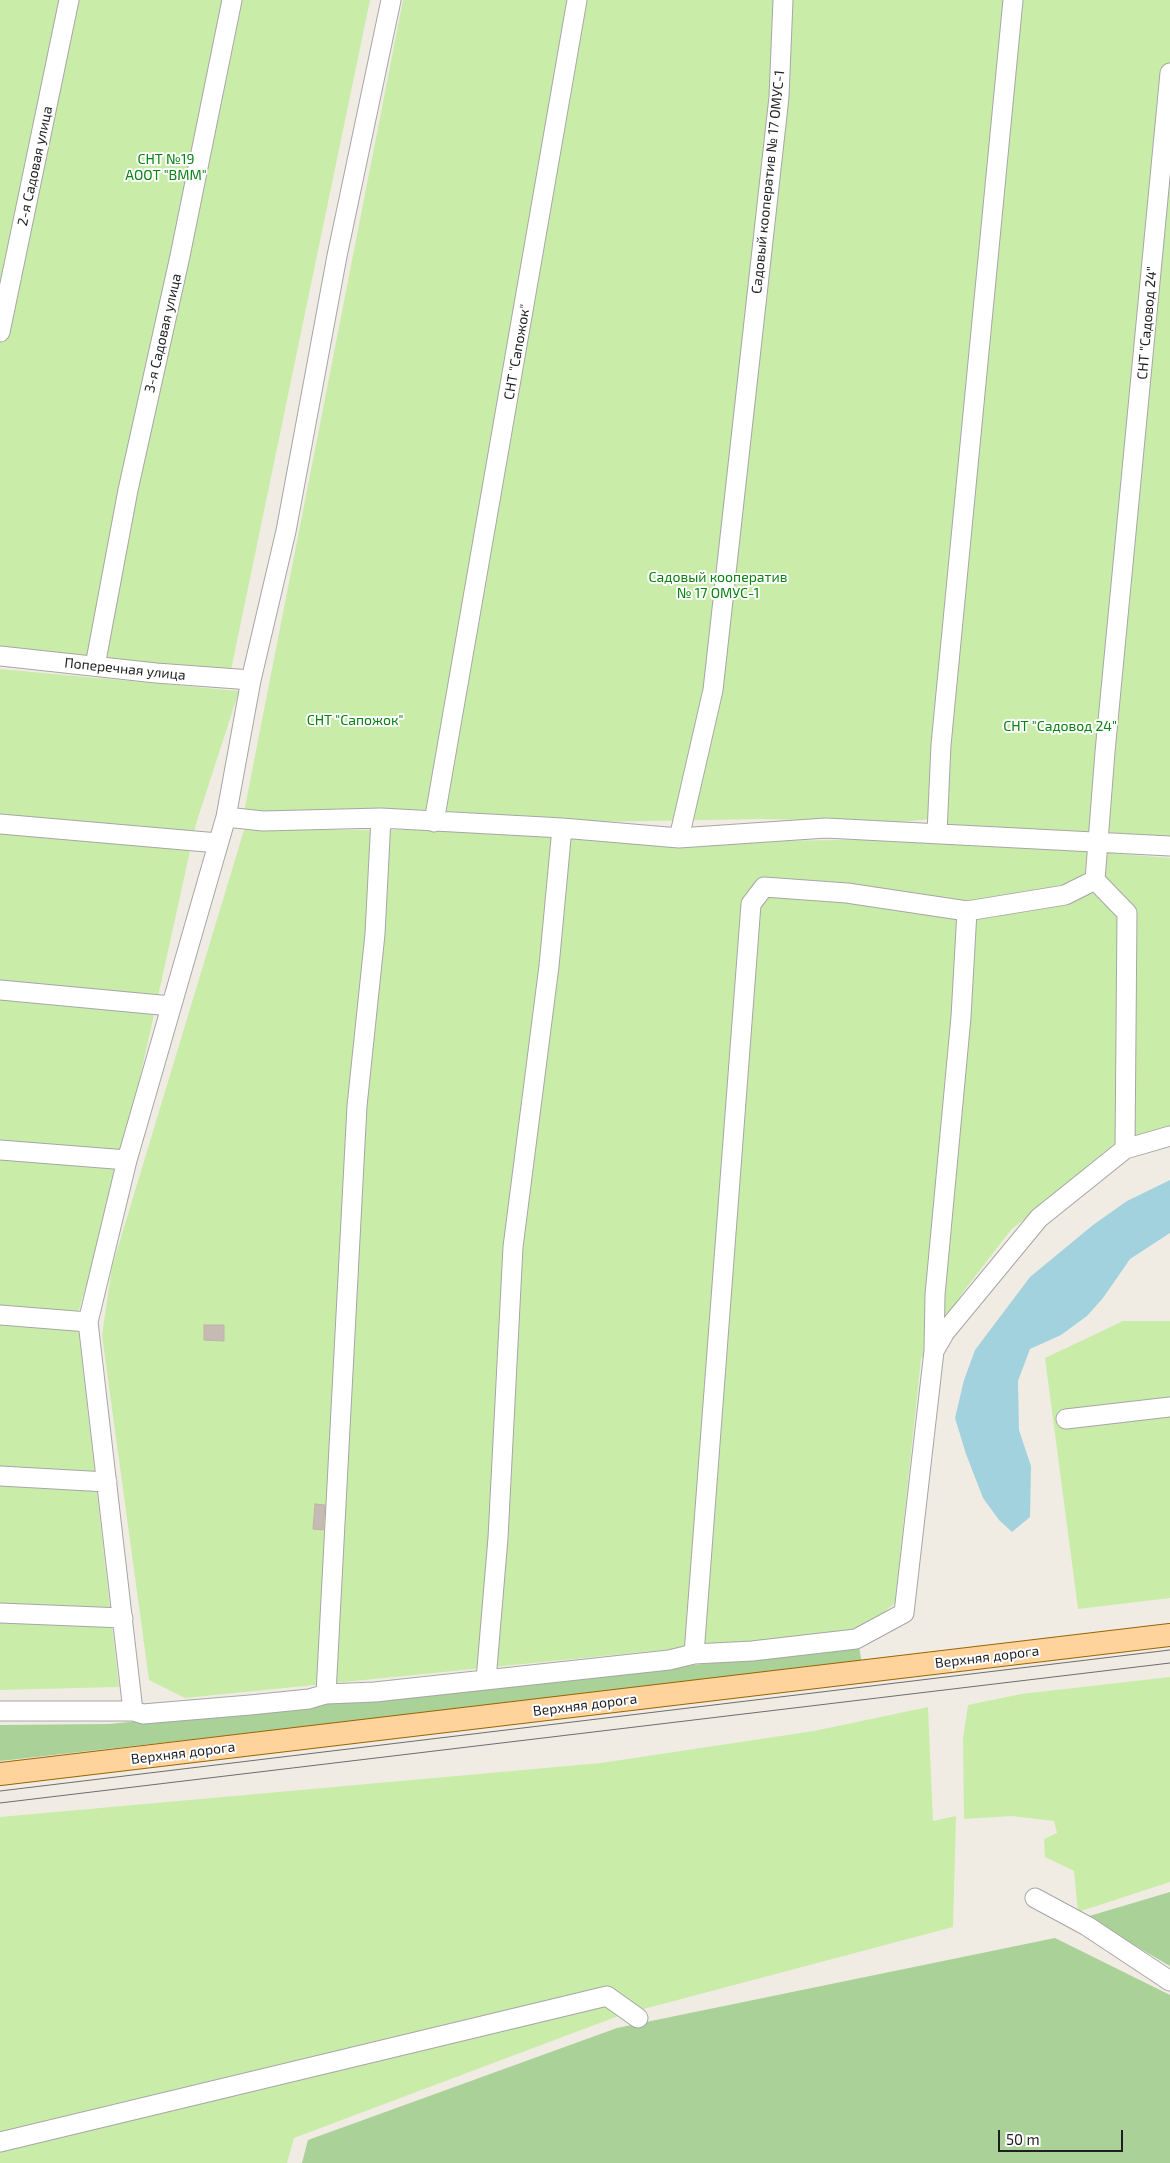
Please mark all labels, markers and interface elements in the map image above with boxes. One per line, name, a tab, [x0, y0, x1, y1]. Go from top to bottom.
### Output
street label: Садовый кооператив № 17 ОМУС-1	[748, 69, 788, 295]
street label: 2-я Садовая улица	[14, 105, 56, 227]
park label: СНТ №19 АООТ "ВММ"	[125, 151, 207, 184]
street label: СНТ "Садовод 24"	[1134, 266, 1160, 380]
street label: 3-я Садовая улица	[141, 272, 185, 394]
street label: СНТ "Сапожок"	[500, 303, 534, 401]
park label: Садовый кооператив № 17 ОМУС-1	[649, 569, 787, 602]
street label: Поперечная улица	[64, 654, 186, 684]
park label: СНТ "Сапожок"	[307, 712, 403, 728]
park label: СНТ "Садовод 24"	[1003, 718, 1117, 734]
street label: Верхняя дорога	[934, 1642, 1040, 1672]
street label: Верхняя дорога	[532, 1690, 638, 1720]
street label: Верхняя дорога	[130, 1738, 236, 1768]
scale bar	[1000, 2120, 1125, 2152]
text: 50 m	[1006, 2130, 1040, 2148]

